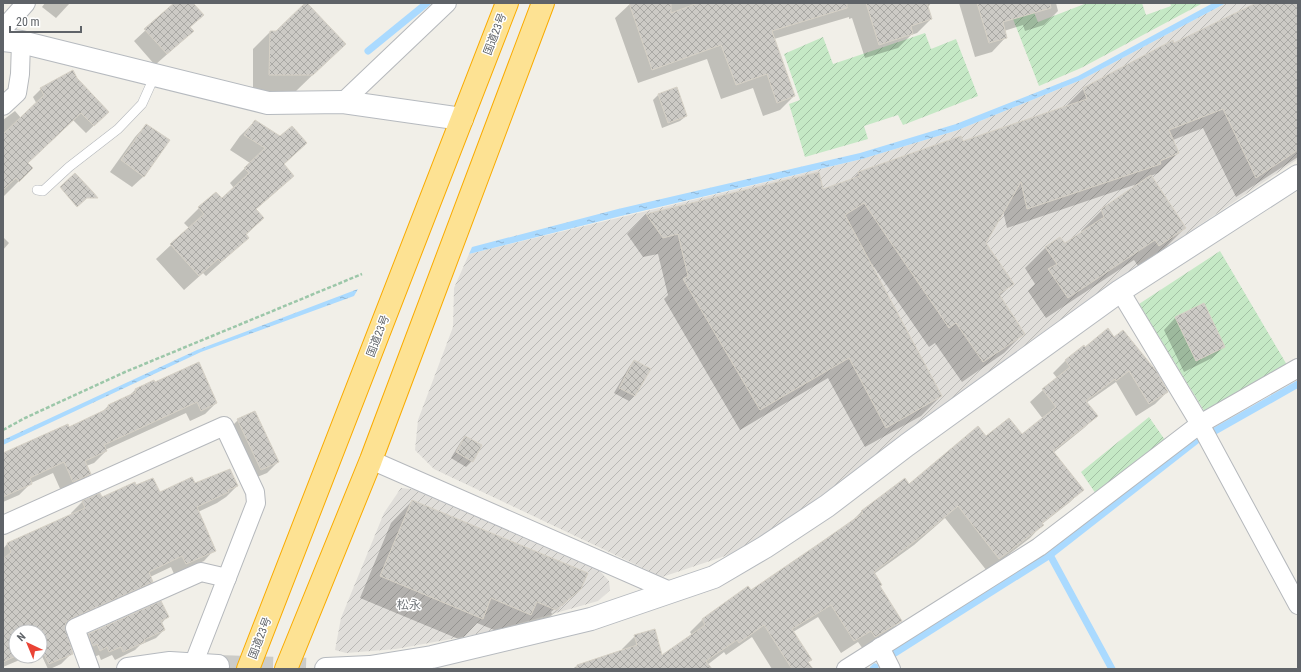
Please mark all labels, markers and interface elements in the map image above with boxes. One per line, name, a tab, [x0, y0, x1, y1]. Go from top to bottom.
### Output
scale bar	[10, 8, 81, 34]
street label: 国道23号	[481, 11, 509, 57]
text: 20 m	[16, 15, 40, 29]
street label: 国道23号	[364, 313, 392, 359]
district label: 松永	[397, 598, 421, 612]
street label: 国道23号	[246, 615, 274, 661]
north arrow	[8, 624, 48, 664]
text: N	[14, 630, 29, 644]

